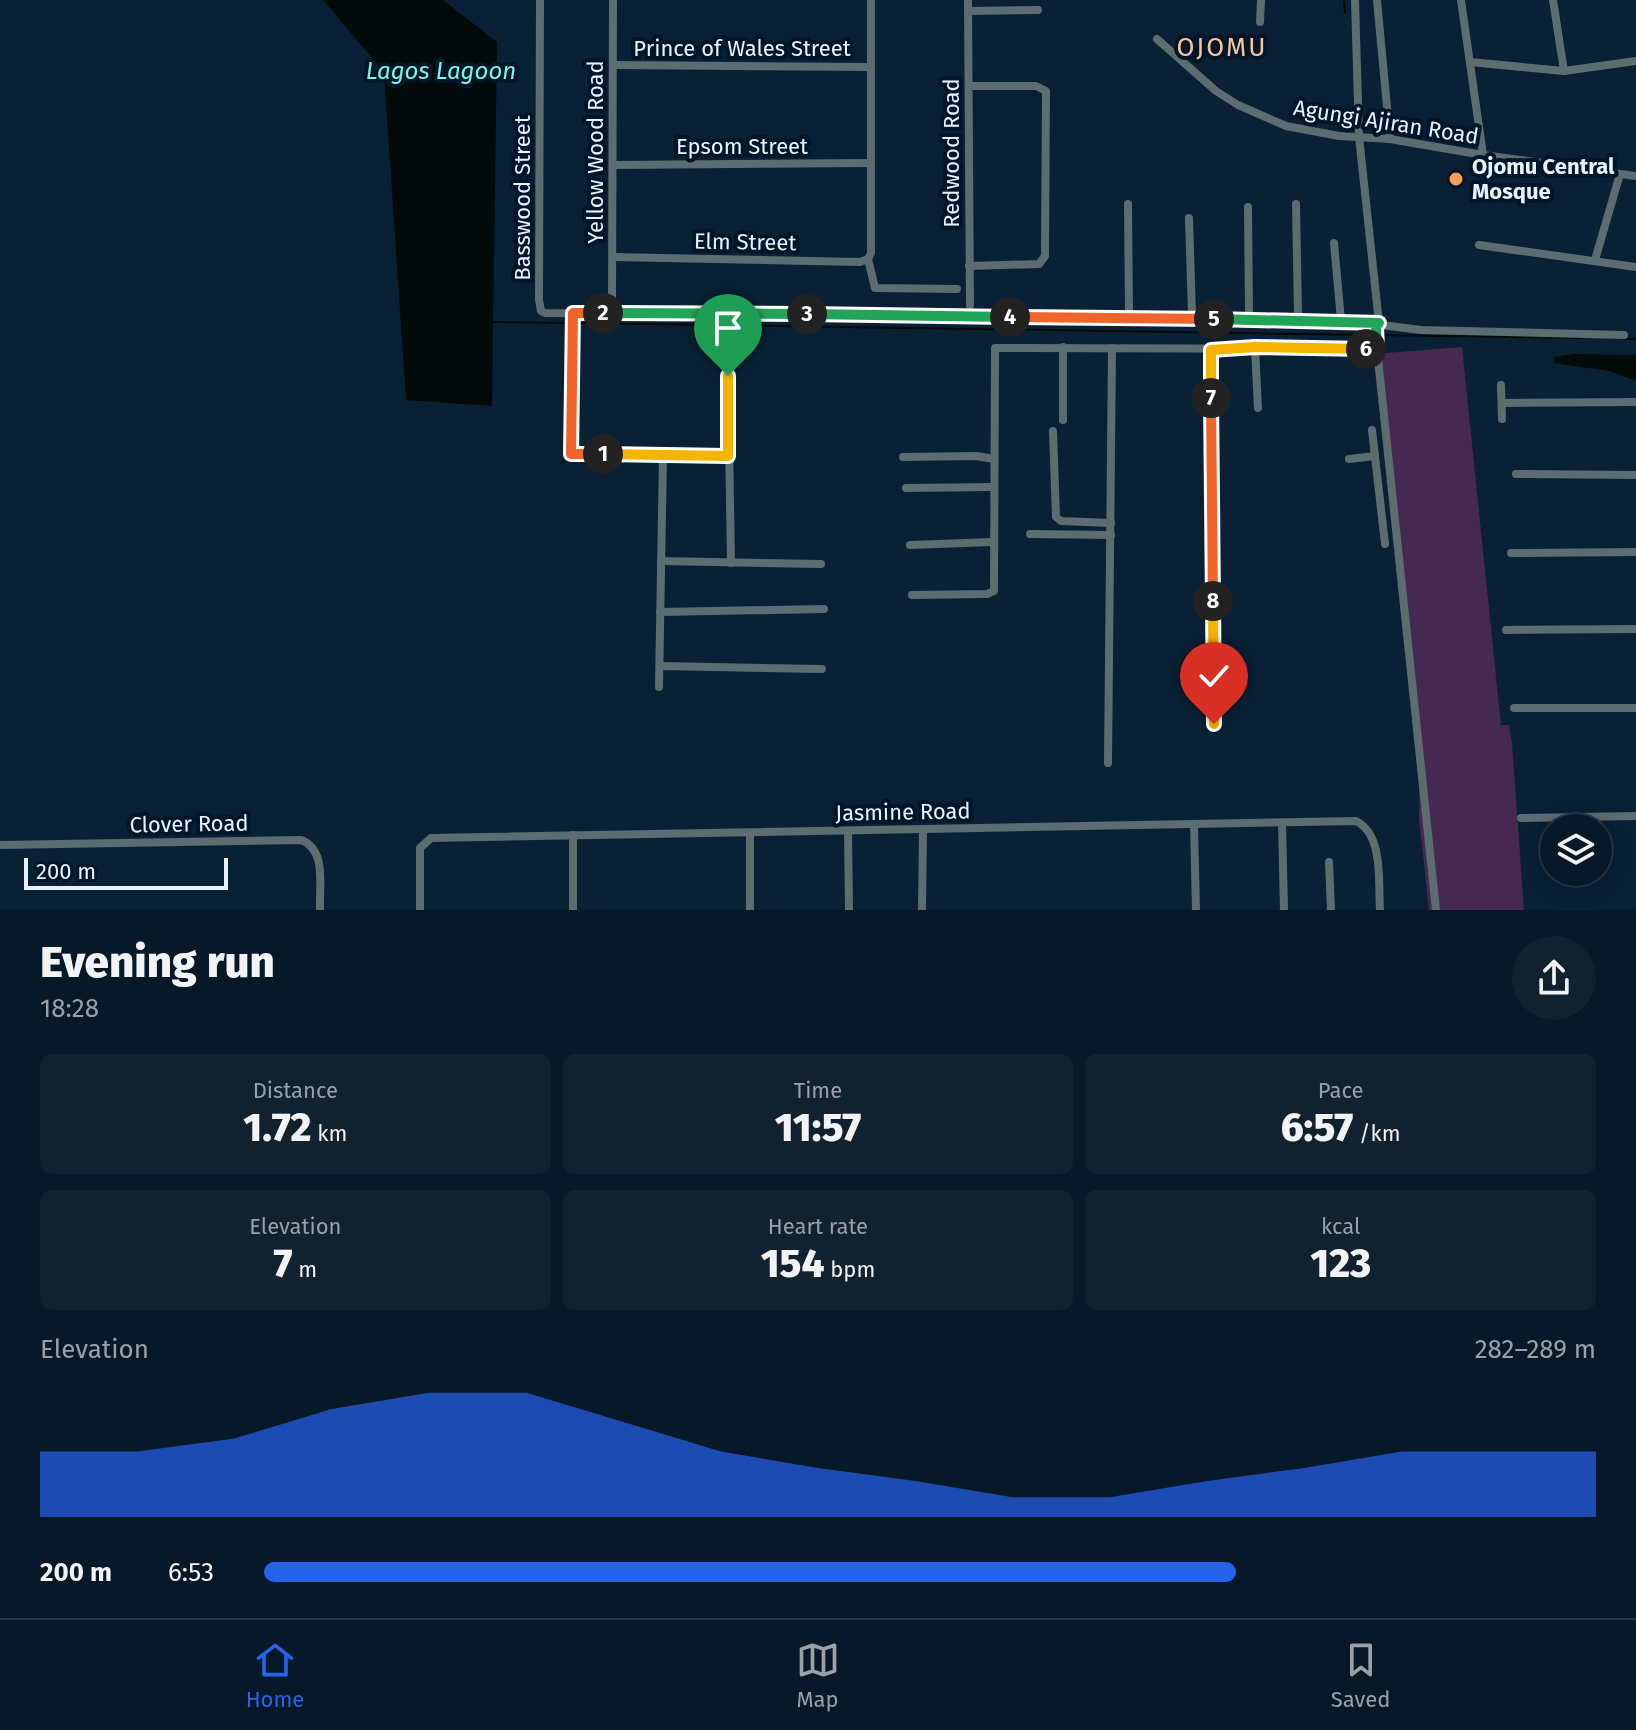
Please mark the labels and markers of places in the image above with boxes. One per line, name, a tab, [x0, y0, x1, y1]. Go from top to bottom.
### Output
place label: Ojomu Central Mosque	[1472, 153, 1615, 205]
marker: Ojomu Central Mosque	[1447, 170, 1465, 188]
pin: 2	[583, 293, 623, 333]
pin	[694, 294, 762, 376]
pin: 3	[787, 294, 827, 334]
pin: 4	[990, 297, 1030, 337]
pin: 5	[1194, 299, 1234, 339]
pin: 6	[1346, 329, 1386, 369]
pin: 7	[1191, 378, 1231, 418]
pin: 1	[583, 434, 623, 474]
pin: 8	[1193, 581, 1233, 621]
pin	[1180, 642, 1248, 724]

